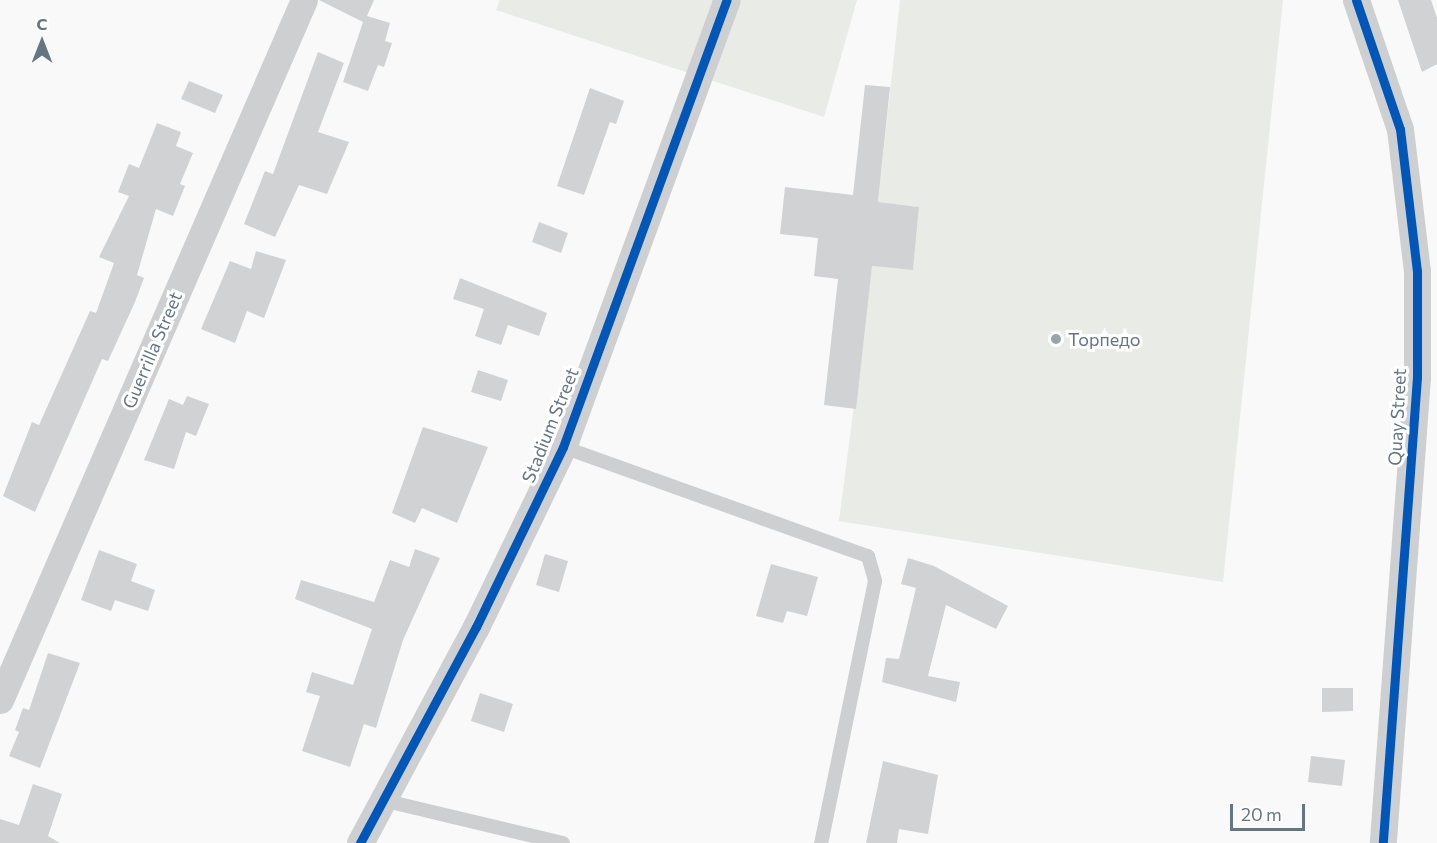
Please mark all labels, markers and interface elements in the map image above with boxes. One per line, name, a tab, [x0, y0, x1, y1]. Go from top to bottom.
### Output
north arrow	[12, 12, 72, 72]
text: С	[37, 14, 47, 33]
street label: Guerrilla Street	[118, 288, 186, 412]
place label: Торпедо	[1068, 328, 1140, 350]
marker: Торпедо	[1049, 332, 1063, 346]
street label: Stadium Street	[517, 364, 583, 486]
street label: Quay Street	[1384, 368, 1410, 466]
scale bar	[1233, 792, 1308, 830]
text: 20 m	[1241, 803, 1282, 825]

